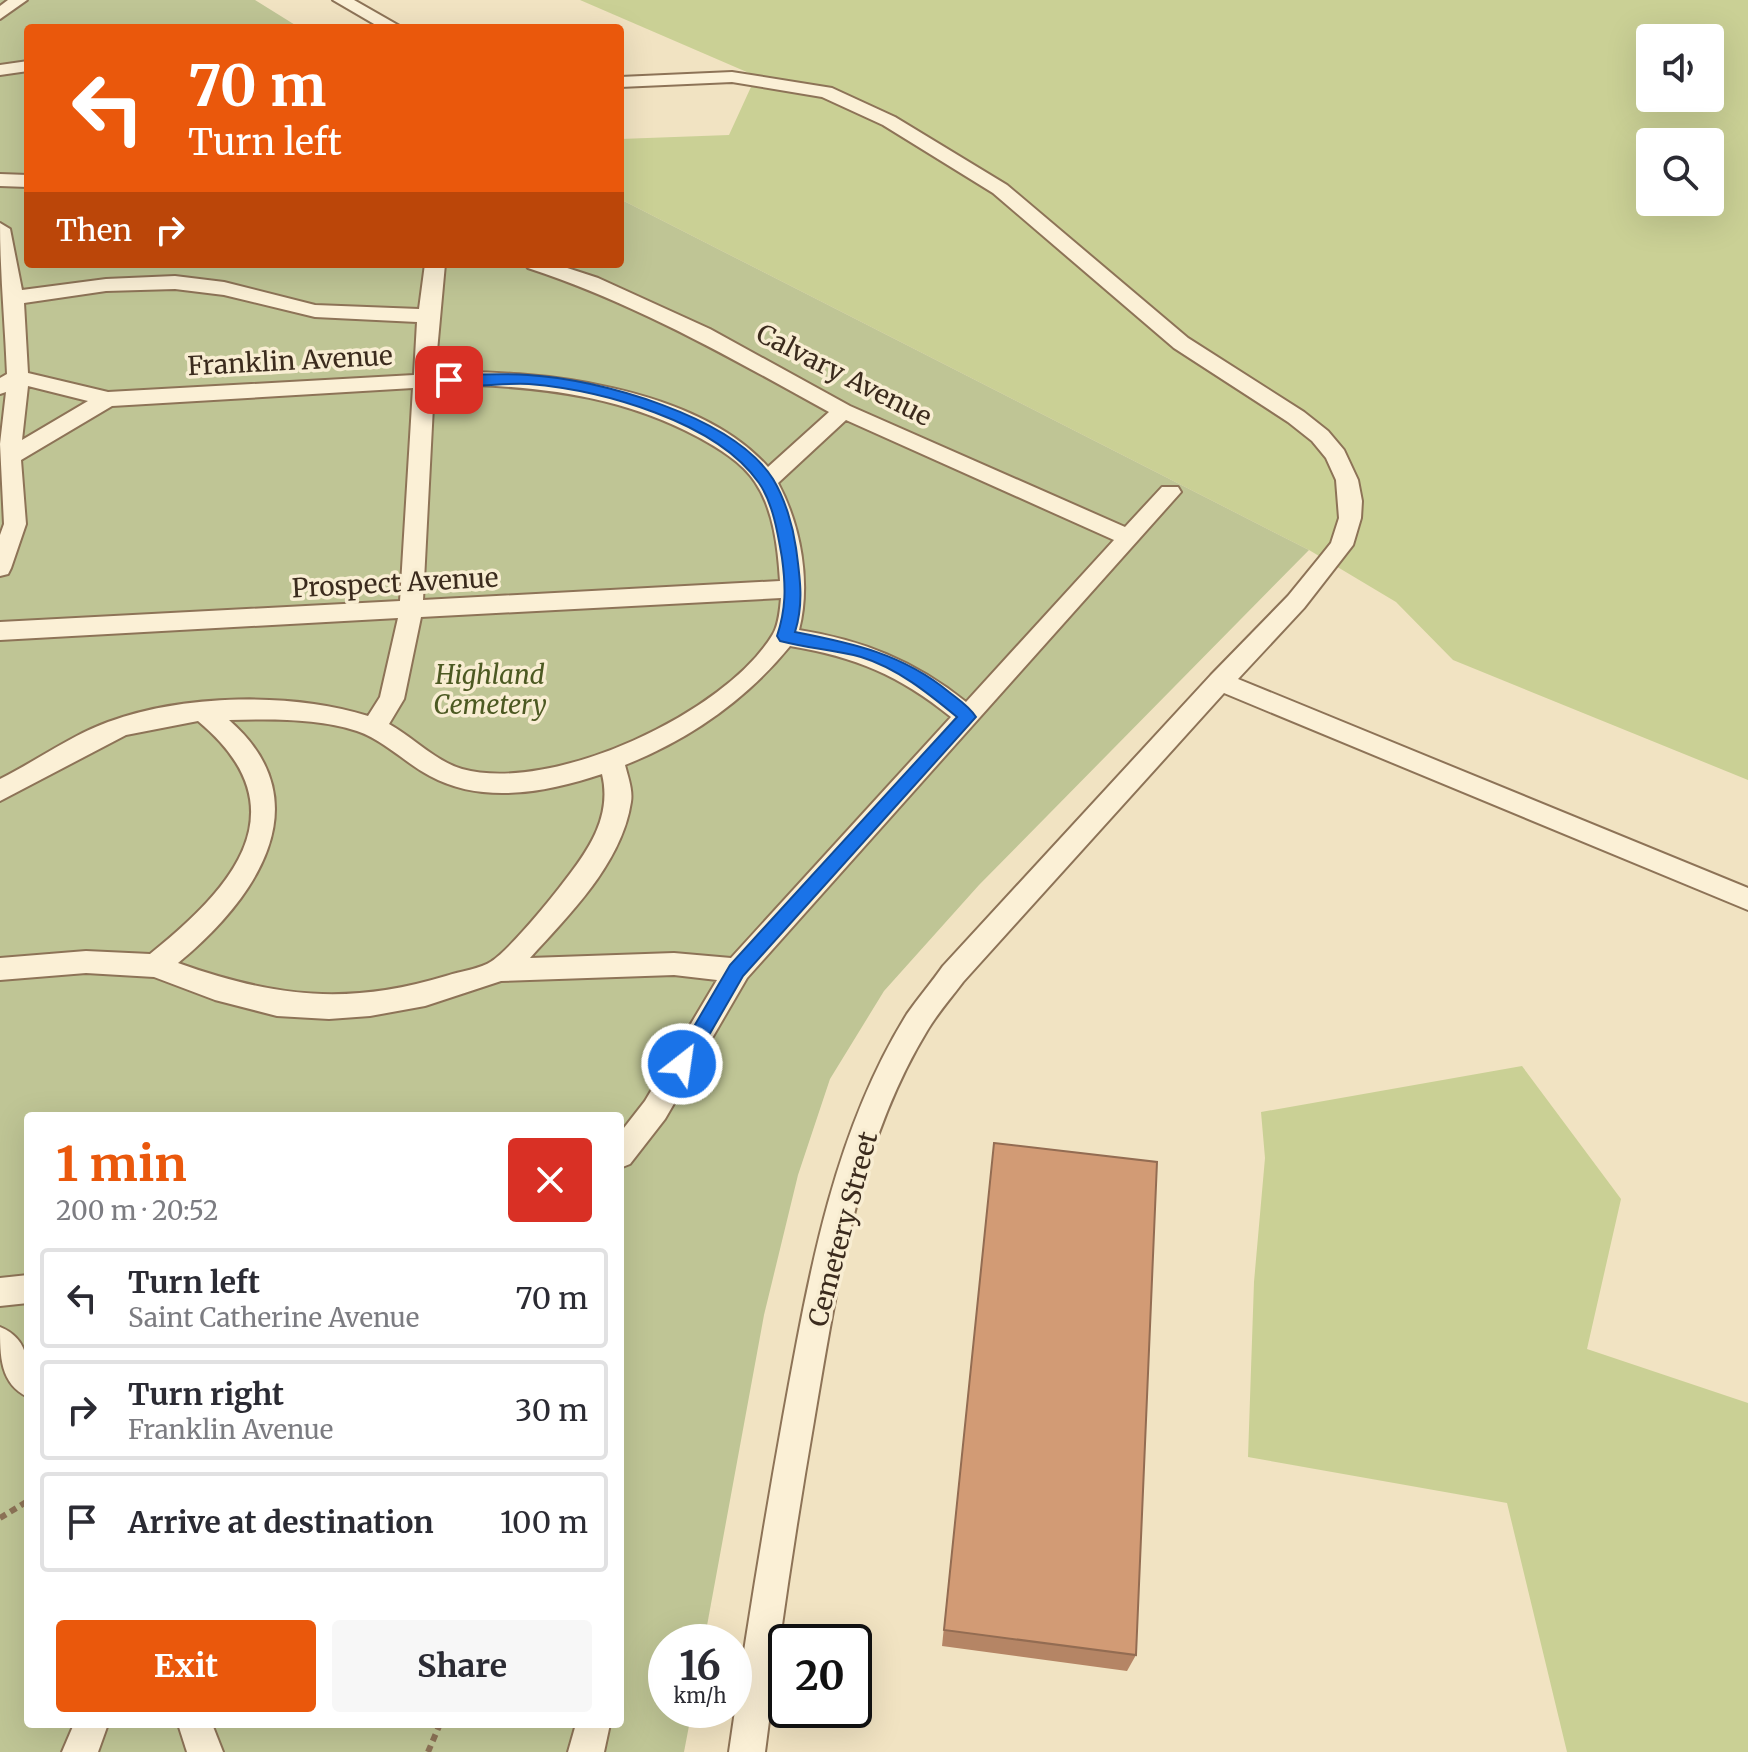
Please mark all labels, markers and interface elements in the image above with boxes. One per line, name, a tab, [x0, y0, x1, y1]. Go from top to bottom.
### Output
map controls	[1636, 24, 1724, 216]
button: sound	[1636, 24, 1724, 112]
text: 70 m	[188, 51, 326, 121]
icon: left	[56, 56, 160, 160]
text: Turn left	[188, 120, 342, 165]
button: search	[1636, 128, 1724, 216]
icon: right	[148, 208, 192, 252]
text: Then	[56, 211, 132, 249]
street label: Calvary Avenue	[751, 316, 937, 433]
street label: Franklin Avenue	[187, 339, 393, 382]
pin	[415, 346, 483, 414]
icon: arrive	[427, 358, 471, 402]
street label: Prospect Avenue	[291, 561, 499, 604]
park label: Highland Cemetery	[433, 658, 547, 721]
position arrow	[640, 1022, 724, 1106]
street label: Cemetery Street	[801, 1128, 884, 1330]
text: 1 min	[56, 1134, 187, 1194]
button: close	[508, 1138, 592, 1222]
text: 200 m · 20:52	[56, 1194, 218, 1227]
text: Turn left	[128, 1263, 260, 1301]
icon: left	[60, 1276, 104, 1320]
text: 70 m	[515, 1279, 588, 1317]
text: Saint Catherine Avenue	[128, 1301, 419, 1334]
text: Turn right	[128, 1375, 284, 1413]
icon: right	[60, 1388, 104, 1432]
text: 30 m	[515, 1391, 588, 1429]
text: Franklin Avenue	[128, 1413, 333, 1446]
icon: arrive	[60, 1500, 104, 1544]
text: Arrive at destination	[128, 1503, 434, 1541]
text: 100 m	[500, 1503, 588, 1541]
button: Exit	[56, 1620, 316, 1712]
button: Share	[332, 1620, 592, 1712]
speed limit sign: 20	[768, 1624, 872, 1728]
text: 16	[679, 1641, 721, 1691]
text: km/h	[674, 1683, 726, 1708]

